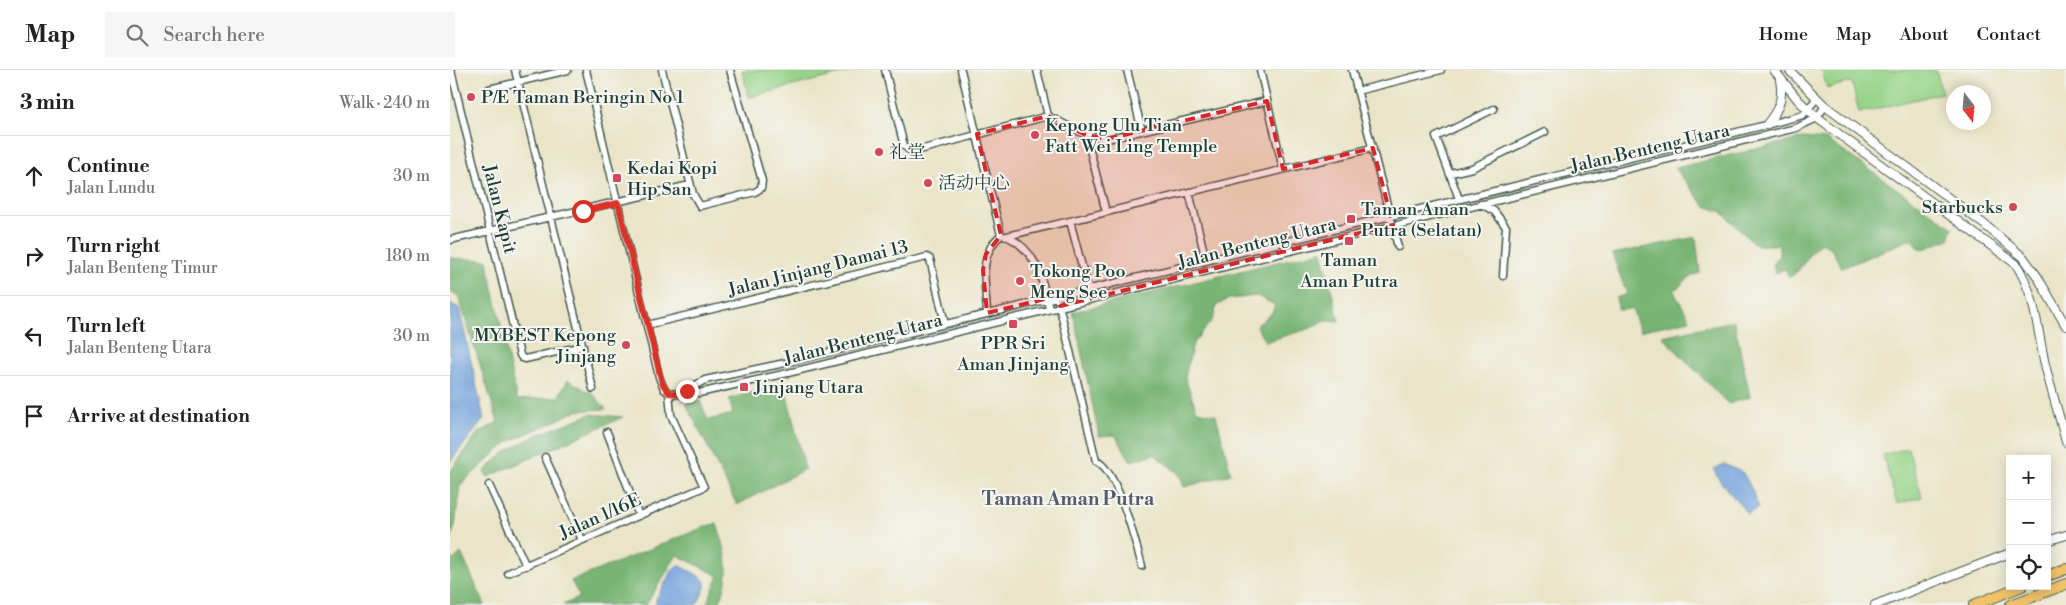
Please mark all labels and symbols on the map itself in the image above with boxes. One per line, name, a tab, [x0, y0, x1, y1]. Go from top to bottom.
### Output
north arrow	[1946, 85, 1991, 130]
place label: P/E Taman Beringin No 1	[481, 86, 684, 109]
marker: P/E Taman Beringin No 1	[465, 91, 477, 103]
place label: Kepong Ulu Tian Fatt Wei Ling Temple	[1045, 114, 1217, 158]
street label: Jalan Benteng Utara	[1567, 119, 1733, 178]
marker: Kepong Ulu Tian Fatt Wei Ling Temple	[1029, 129, 1041, 141]
place label: 礼堂	[889, 141, 925, 164]
marker: 礼堂	[873, 146, 885, 158]
place label: Kedai Kopi Hip San	[627, 157, 718, 201]
street label: Jalan Kapit	[477, 161, 522, 257]
marker: Kedai Kopi Hip San	[611, 172, 623, 184]
place label: 活动中心	[938, 172, 1010, 195]
marker: 活动中心	[922, 177, 934, 189]
place label: Starbucks	[1922, 196, 2003, 219]
place label: Taman Aman Putra (Selatan)	[1361, 198, 1482, 242]
route start	[572, 200, 595, 223]
marker: Starbucks	[2007, 201, 2019, 213]
street label: Jalan Benteng Utara	[1174, 212, 1340, 275]
marker: Taman Aman Putra (Selatan)	[1345, 213, 1357, 225]
street label: Jalan Jinjang Damai 13	[725, 235, 911, 302]
marker: Taman Aman Putra	[1343, 235, 1355, 247]
place label: Taman Aman Putra	[1299, 249, 1399, 293]
place label: Tokong Poo Meng See	[1030, 260, 1126, 304]
marker: Tokong Poo Meng See	[1014, 275, 1026, 287]
street label: Jalan Benteng Utara	[780, 308, 946, 371]
marker: PPR Sri Aman Jinjang	[1007, 318, 1019, 330]
place label: MYBEST Kepong Jinjang	[474, 324, 617, 368]
place label: PPR Sri Aman Jinjang	[956, 332, 1070, 376]
marker: MYBEST Kepong Jinjang	[620, 339, 632, 351]
place label: Jinjang Utara	[753, 376, 864, 399]
route end	[676, 380, 699, 403]
marker: Jinjang Utara	[738, 381, 750, 393]
district label: Taman Aman Putra	[982, 487, 1155, 511]
street label: Jalan 1/16E	[555, 488, 645, 545]

